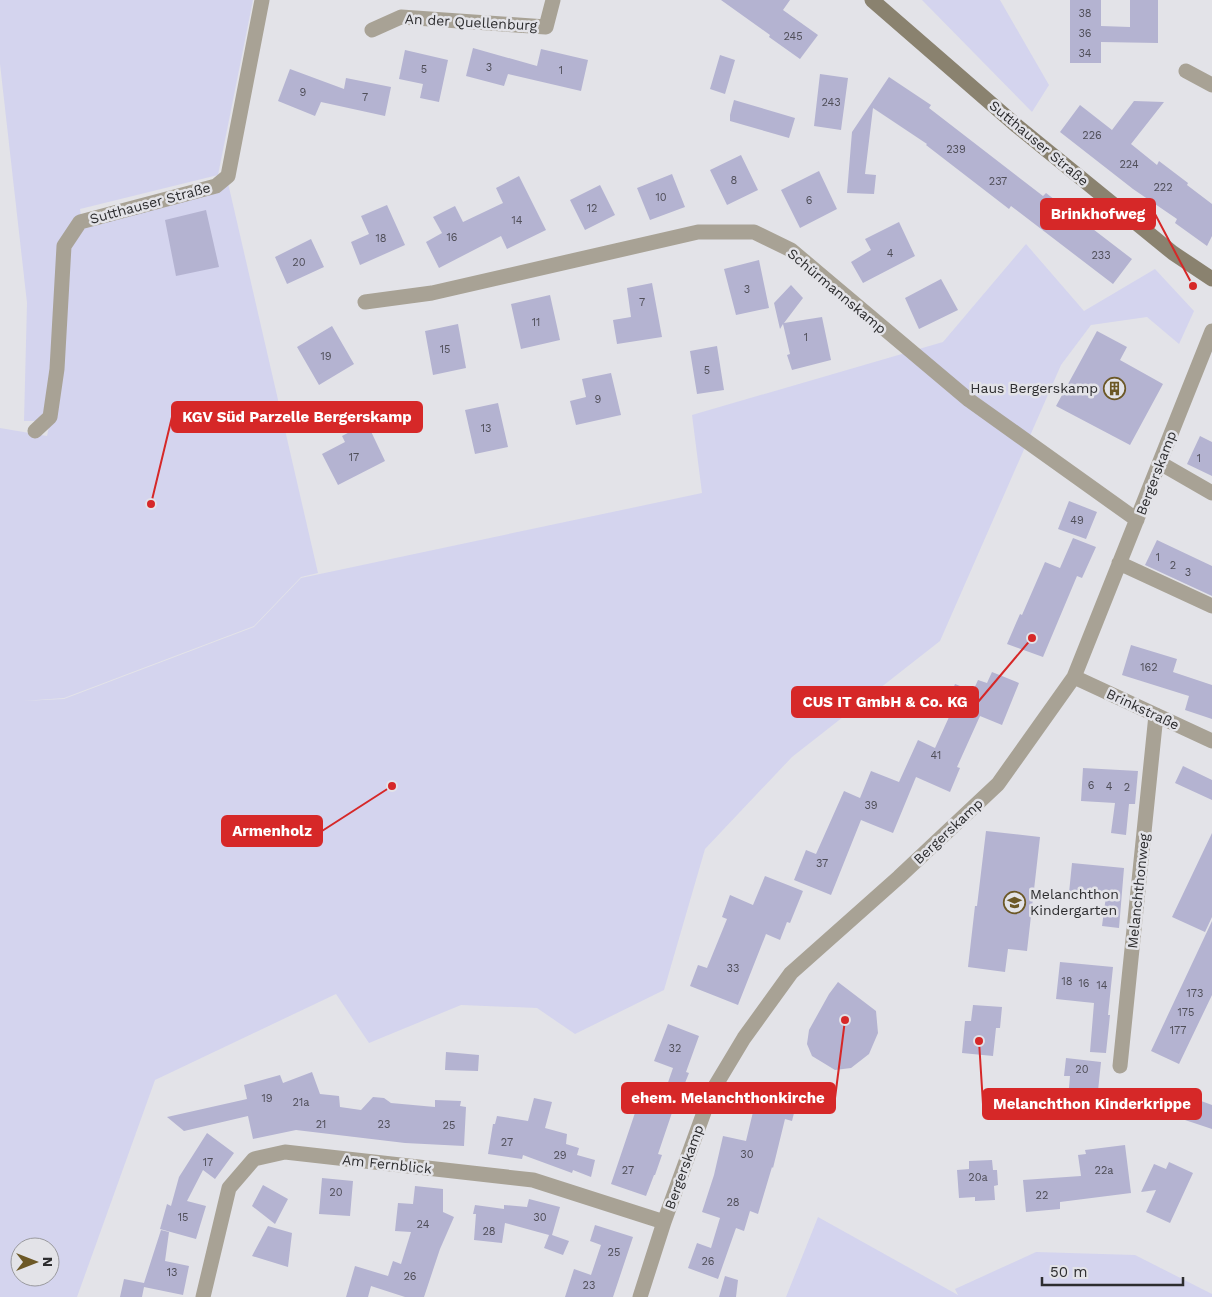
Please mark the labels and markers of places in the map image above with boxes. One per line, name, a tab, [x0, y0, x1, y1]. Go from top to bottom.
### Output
callout: Brinkhofweg	[1041, 199, 1155, 229]
building icon: Haus Bergerskamp	[1102, 376, 1126, 400]
place label: Haus Bergerskamp	[970, 380, 1098, 396]
callout: KGV Süd Parzelle Bergerskamp	[172, 402, 422, 432]
callout: CUS IT GmbH & Co. KG	[792, 687, 978, 717]
callout: Armenholz	[222, 816, 322, 846]
place label: Melanchthon Kindergarten	[1030, 886, 1119, 918]
school or university icon: Melanchthon Kindergarten	[1002, 890, 1026, 914]
callout: ehem. Melanchthonkirche	[622, 1083, 835, 1113]
callout: Melanchthon Kinderkrippe	[983, 1089, 1201, 1119]

